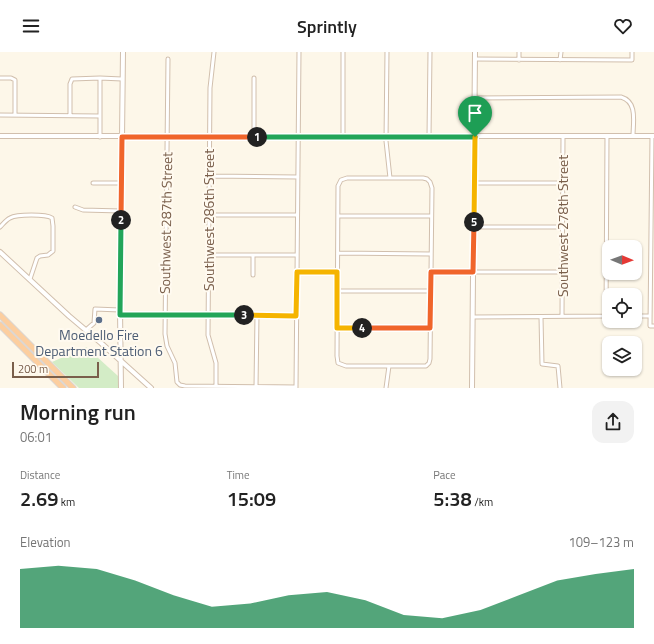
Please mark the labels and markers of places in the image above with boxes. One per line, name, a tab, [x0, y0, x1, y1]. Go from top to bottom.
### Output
pin	[458, 96, 492, 137]
pin: 1	[247, 127, 267, 147]
pin: 2	[111, 210, 131, 230]
pin: 5	[464, 212, 484, 232]
pin: 3	[234, 305, 254, 325]
marker: Moedello Fire Department Station 6	[94, 315, 104, 325]
pin: 4	[352, 318, 372, 338]
place label: Moedello Fire Department Station 6	[35, 324, 163, 361]

